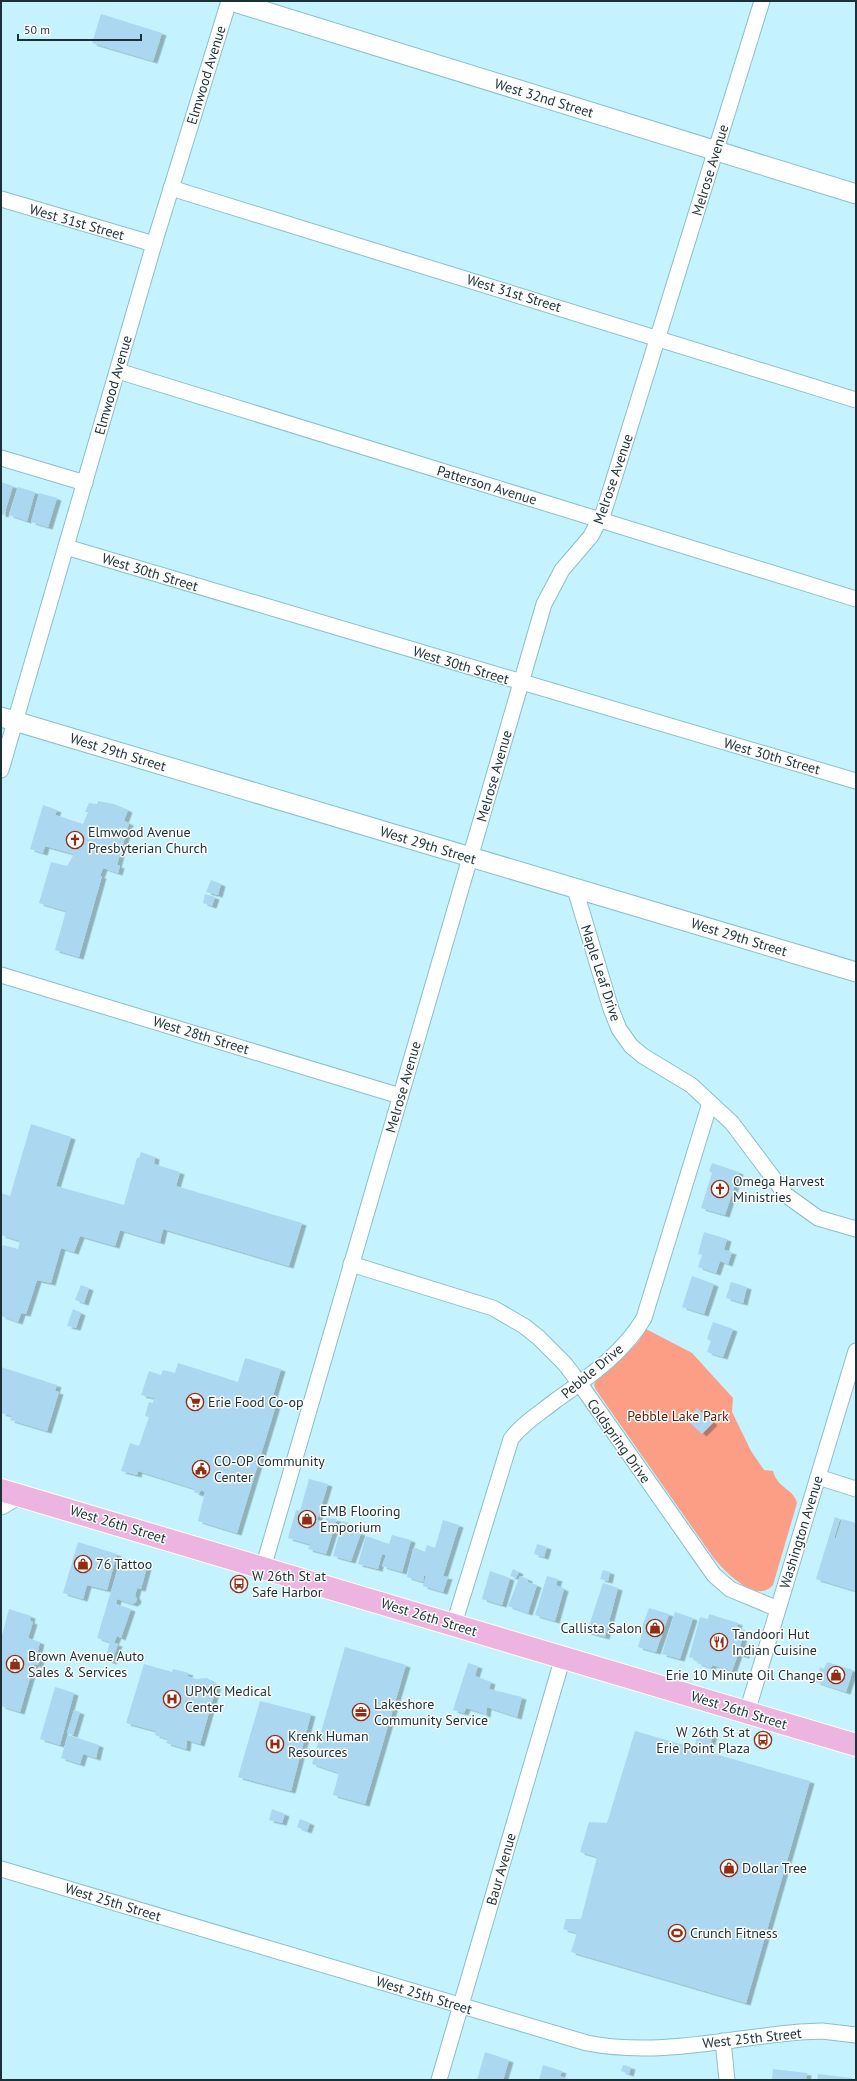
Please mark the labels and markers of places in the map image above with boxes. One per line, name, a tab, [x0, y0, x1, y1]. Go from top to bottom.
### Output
place label: Elmwood Avenue Presbyterian Church	[88, 823, 208, 857]
church icon: Elmwood Avenue Presbyterian Church	[65, 830, 85, 850]
place label: Omega Harvest Ministries	[733, 1172, 825, 1206]
church icon: Omega Harvest Ministries	[710, 1179, 730, 1199]
supermarket icon: Erie Food Co-op	[185, 1392, 205, 1412]
place label: Erie Food Co-op	[208, 1393, 304, 1411]
place label: CO-OP Community Center	[214, 1452, 325, 1486]
public building icon: CO-OP Community Center	[191, 1459, 211, 1479]
place label: EMB Flooring Emporium	[320, 1502, 401, 1536]
shop icon: EMB Flooring Emporium	[297, 1509, 317, 1529]
shop icon: 76 Tattoo	[73, 1554, 93, 1574]
place label: 76 Tattoo	[96, 1555, 152, 1573]
place label: W 26th St at Safe Harbor	[252, 1567, 326, 1601]
bus stop icon: W 26th St at Safe Harbor	[229, 1574, 249, 1594]
shop icon: Callista Salon	[645, 1618, 665, 1638]
place label: Callista Salon	[560, 1619, 642, 1637]
place label: Tandoori Hut Indian Cuisine	[732, 1625, 817, 1659]
restaurant icon: Tandoori Hut Indian Cuisine	[709, 1632, 729, 1652]
place label: Brown Avenue Auto Sales & Services	[28, 1647, 144, 1681]
shop icon: Brown Avenue Auto Sales & Services	[5, 1654, 25, 1674]
shop icon: Erie 10 Minute Oil Change	[826, 1665, 846, 1685]
place label: Erie 10 Minute Oil Change	[666, 1666, 823, 1684]
place label: UPMC Medical Center	[185, 1682, 271, 1716]
hospital icon: UPMC Medical Center	[162, 1689, 182, 1709]
place label: Lakeshore Community Service	[374, 1695, 488, 1729]
office icon: Lakeshore Community Service	[351, 1702, 371, 1722]
place label: W 26th St at Erie Point Plaza	[656, 1723, 750, 1757]
place label: Krenk Human Resources	[288, 1727, 369, 1761]
bus stop icon: W 26th St at Erie Point Plaza	[753, 1730, 773, 1750]
hospital icon: Krenk Human Resources	[265, 1734, 285, 1754]
shop icon: Dollar Tree	[719, 1858, 739, 1878]
place label: Dollar Tree	[742, 1859, 807, 1877]
sports icon: Crunch Fitness	[667, 1923, 687, 1943]
place label: Crunch Fitness	[690, 1924, 778, 1942]

